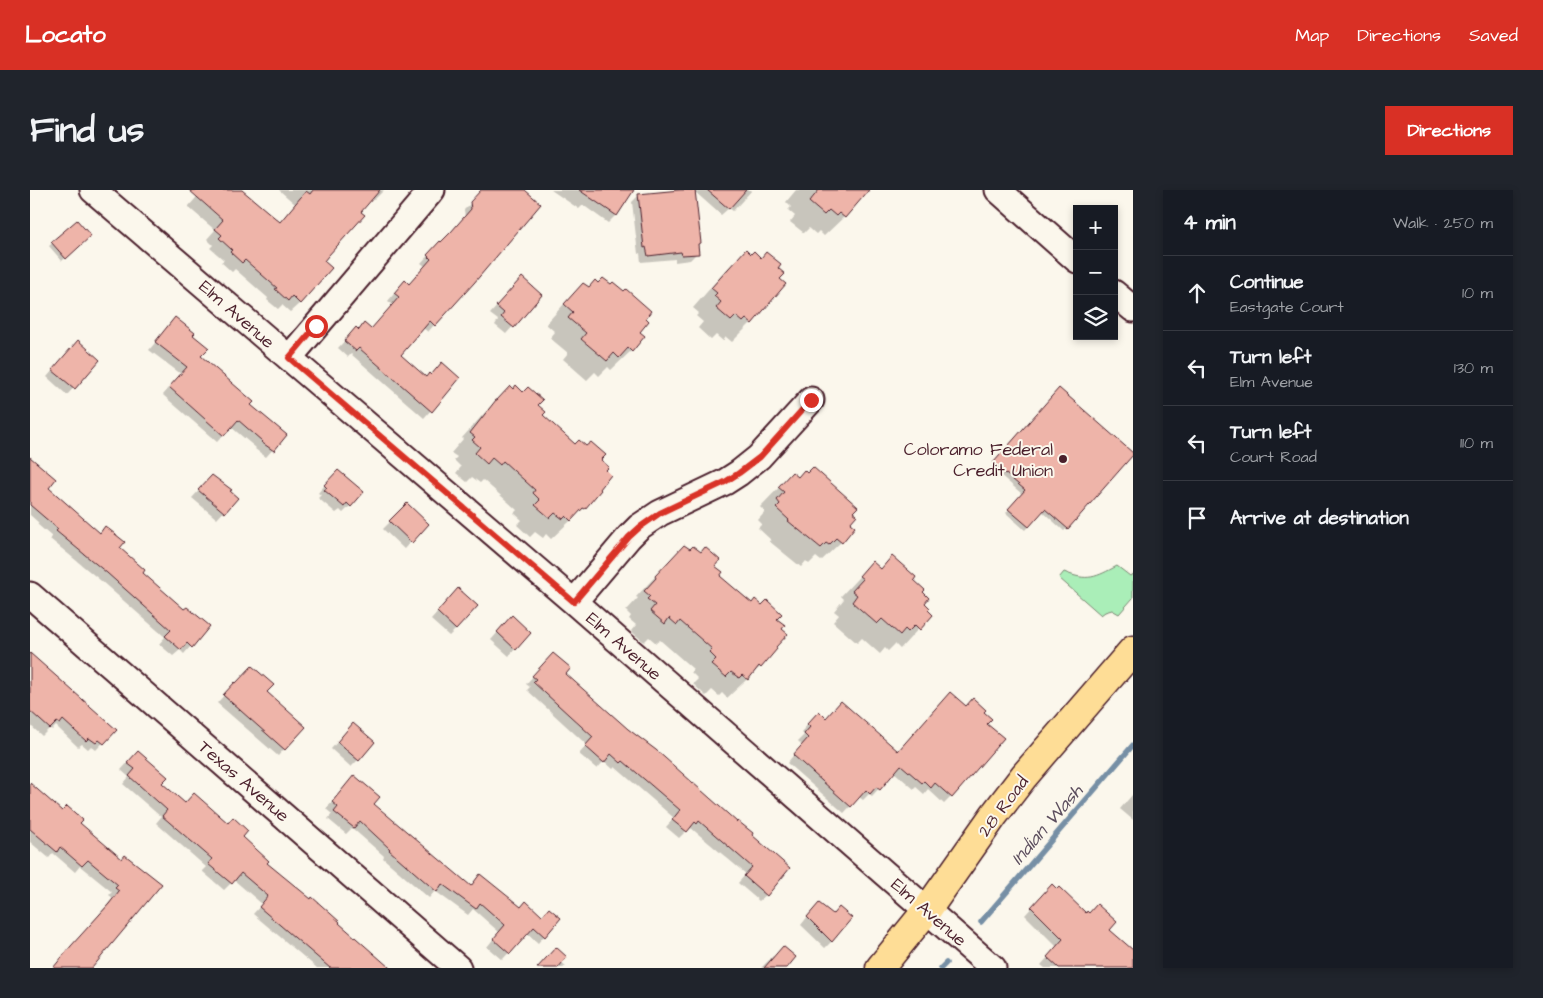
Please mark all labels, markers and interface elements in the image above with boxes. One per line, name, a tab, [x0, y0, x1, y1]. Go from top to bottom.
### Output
text: Locato	[25, 18, 106, 52]
text: Map	[1295, 23, 1329, 48]
text: Directions	[1357, 23, 1441, 48]
text: Saved	[1469, 23, 1518, 48]
text: Find us	[30, 106, 144, 155]
button: Directions	[1385, 106, 1513, 155]
map controls	[1073, 205, 1118, 340]
button: +	[1073, 205, 1118, 250]
text: 4 min	[1183, 208, 1236, 237]
text: Walk · 250 m	[1393, 212, 1493, 234]
button: −	[1073, 250, 1118, 295]
text: Continue	[1230, 269, 1304, 296]
street label: Elm Avenue	[193, 274, 280, 355]
icon: ahead	[1183, 279, 1211, 307]
text: 10 m	[1462, 282, 1493, 304]
button: layers	[1073, 295, 1118, 340]
text: Eastgate Court	[1230, 296, 1344, 318]
route start	[305, 315, 328, 338]
text: Turn left	[1230, 344, 1311, 371]
icon: left	[1183, 354, 1211, 382]
text: 130 m	[1454, 357, 1493, 379]
text: Elm Avenue	[1230, 371, 1313, 393]
route end	[800, 389, 823, 412]
text: Turn left	[1230, 419, 1311, 446]
icon: left	[1183, 429, 1211, 457]
text: 110 m	[1460, 432, 1493, 454]
place label: Coloramo Federal Credit Union	[904, 437, 1053, 483]
text: Court Road	[1230, 446, 1317, 468]
marker: Coloramo Federal Credit Union	[1057, 453, 1069, 465]
icon: arrive	[1183, 504, 1211, 532]
text: Arrive at destination	[1230, 505, 1409, 532]
street label: Elm Avenue	[580, 606, 667, 687]
street label: Texas Avenue	[193, 735, 295, 828]
street label: 28 Road	[972, 771, 1035, 842]
water label: Indian Wash	[1005, 778, 1091, 871]
street label: Elm Avenue	[885, 872, 972, 953]

